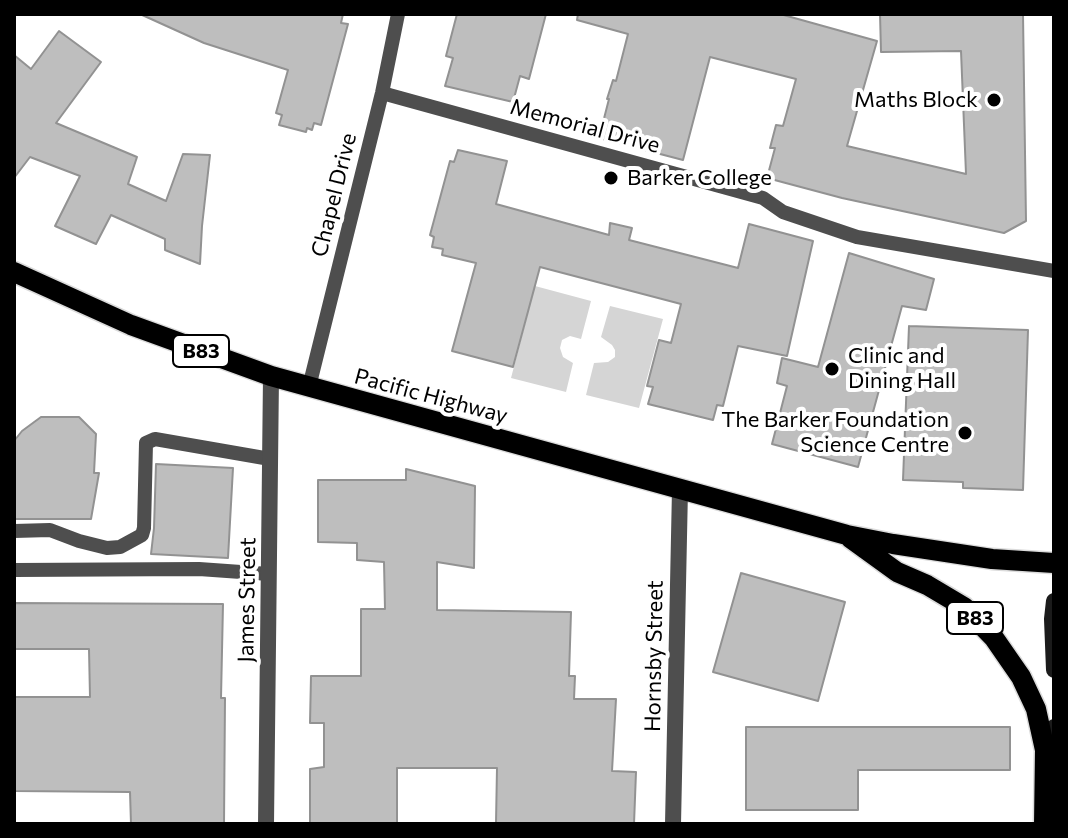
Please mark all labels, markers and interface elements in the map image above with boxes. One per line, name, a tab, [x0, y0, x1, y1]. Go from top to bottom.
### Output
place label: Maths Block	[854, 87, 978, 113]
marker: Maths Block	[985, 91, 1003, 109]
street label: Memorial Drive	[507, 93, 663, 159]
street label: Chapel Drive	[306, 130, 362, 260]
place label: Barker College	[627, 165, 772, 191]
marker: Barker College	[602, 169, 620, 187]
road number: B83	[173, 335, 229, 367]
place label: Clinic and Dining Hall	[848, 343, 956, 394]
marker: Clinic and Dining Hall	[823, 360, 841, 378]
street label: Pacific Highway	[351, 363, 511, 429]
place label: The Barker Foundation Science Centre	[721, 407, 949, 458]
marker: The Barker Foundation Science Centre	[956, 424, 974, 442]
street label: James Street	[233, 537, 261, 663]
street label: Hornsby Street	[639, 580, 669, 732]
road number: B83	[947, 602, 1003, 634]

